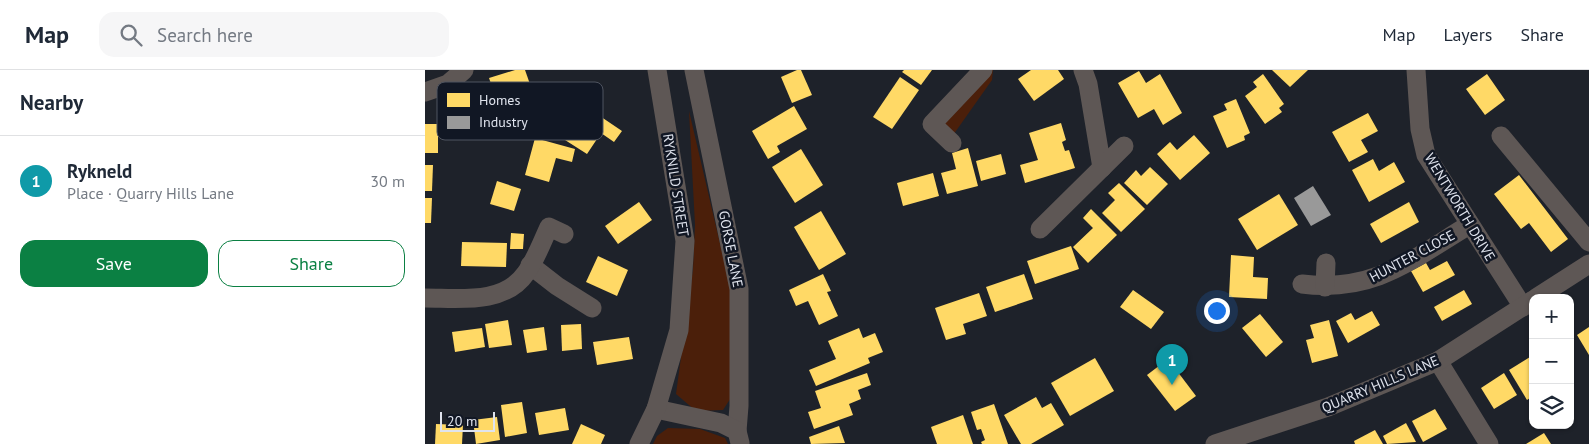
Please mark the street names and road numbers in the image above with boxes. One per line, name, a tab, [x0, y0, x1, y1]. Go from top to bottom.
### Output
street label: RYKNILD STREET	[659, 132, 693, 238]
street label: WENTWORTH DRIVE	[1421, 150, 1499, 264]
street label: GORSE LANE	[715, 209, 747, 289]
street label: HUNTER CLOSE	[1366, 226, 1458, 286]
street label: QUARRY HILLS LANE	[1319, 351, 1441, 417]

